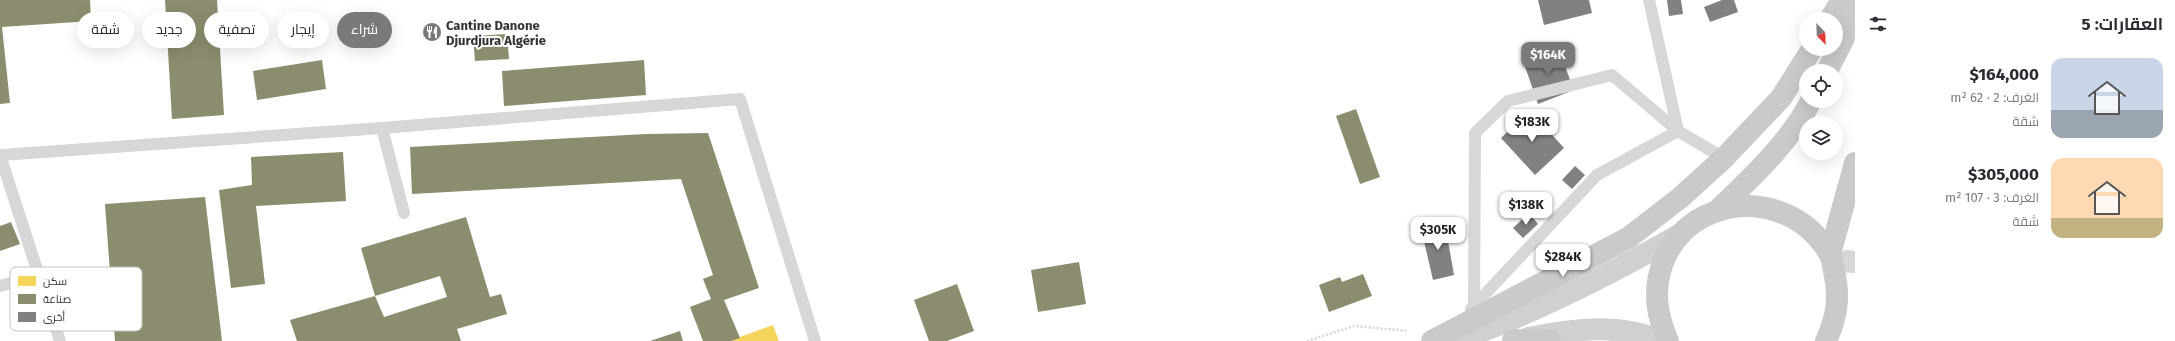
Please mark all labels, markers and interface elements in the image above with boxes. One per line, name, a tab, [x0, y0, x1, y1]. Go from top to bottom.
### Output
chip: شقة	[77, 12, 134, 48]
chip: جديد	[142, 12, 196, 48]
chip: تصفية	[204, 12, 269, 48]
chip: إيجار	[277, 12, 329, 48]
chip: شراء	[337, 12, 392, 48]
north arrow	[1799, 12, 1843, 56]
map controls	[1799, 12, 1843, 160]
icon: filters	[1867, 13, 1889, 35]
text: العقارات: 5	[2082, 14, 2163, 35]
place label: Cantine Danone Djurdjura Algérie	[446, 18, 546, 48]
restaurant icon: Cantine Danone Djurdjura Algérie	[421, 21, 443, 43]
pin: $164K	[1520, 42, 1576, 76]
text: $164K	[1530, 47, 1566, 62]
button: locate	[1799, 64, 1843, 108]
text: $164,000	[1970, 64, 2039, 85]
icon: home	[2083, 74, 2131, 122]
text: الغرف: 2 · 62 m²	[1950, 90, 2039, 105]
pin: $183K	[1504, 109, 1560, 143]
text: $183K	[1514, 114, 1550, 129]
text: شقة	[2012, 114, 2039, 129]
button: layers	[1799, 116, 1843, 160]
text: $305,000	[1968, 164, 2039, 185]
icon: home	[2083, 174, 2131, 222]
text: الغرف: 3 · 107 m²	[1945, 190, 2039, 205]
pin: $138K	[1498, 192, 1554, 226]
text: $138K	[1508, 197, 1544, 212]
text: شقة	[2012, 214, 2039, 229]
pin: $305K	[1410, 217, 1466, 251]
text: $305K	[1420, 222, 1456, 237]
pin: $284K	[1535, 244, 1591, 278]
text: $284K	[1545, 249, 1581, 264]
legend	[10, 267, 142, 331]
text: سكن	[43, 275, 67, 288]
text: صناعة	[43, 293, 71, 306]
text: أخرى	[43, 310, 65, 324]

